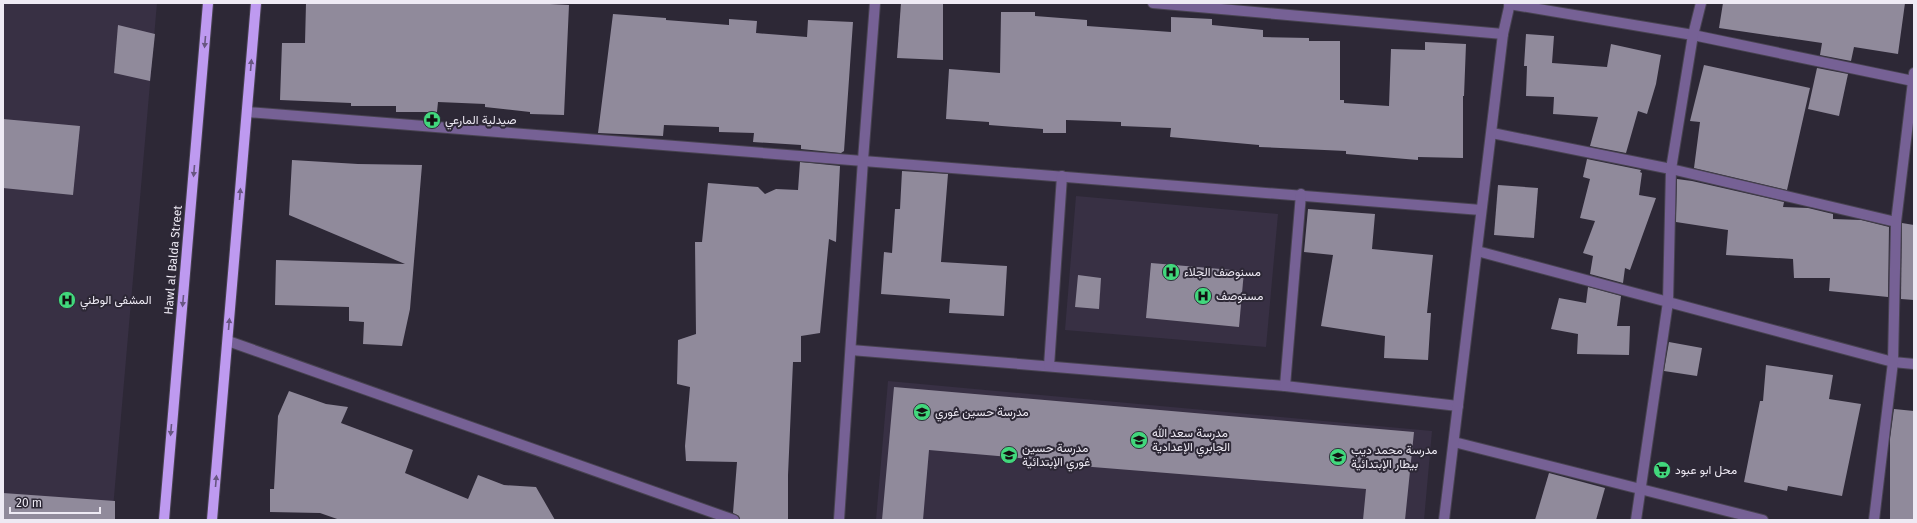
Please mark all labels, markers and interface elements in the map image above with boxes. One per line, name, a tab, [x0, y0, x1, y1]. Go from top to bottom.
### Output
one-way arrow	[202, 36, 208, 48]
one-way arrow	[248, 59, 255, 71]
pharmacy icon: صيدلية المارعي	[422, 110, 442, 130]
place label: صيدلية المارعي	[445, 113, 516, 130]
one-way arrow	[190, 165, 197, 177]
one-way arrow	[237, 188, 244, 200]
street label: Hawl al Balda Street	[161, 204, 185, 315]
hospital icon: مسنوصف الجلاء	[1161, 262, 1181, 282]
place label: مسنوصف الجلاء	[1184, 265, 1261, 280]
hospital icon: مستوصف	[1193, 286, 1213, 306]
place label: مستوصف	[1216, 289, 1263, 304]
hospital icon: المشفى الوطني	[57, 290, 77, 310]
place label: المشفى الوطني	[80, 293, 151, 310]
one-way arrow	[179, 295, 186, 307]
one-way arrow	[226, 318, 233, 330]
school or university icon: مدرسة حسين غوري	[912, 402, 932, 422]
place label: مدرسة حسين غوري	[935, 405, 1029, 422]
one-way arrow	[168, 424, 175, 436]
place label: مدرسة سعد الله الجابري الإعدادية	[1152, 426, 1230, 457]
school or university icon: مدرسة سعد الله الجابري الإعدادية	[1129, 430, 1149, 450]
place label: مدرسة حسين غوري الإبتدائية	[1022, 441, 1090, 472]
place label: مدرسة محمد ديب بيطار الإبتدائية	[1351, 443, 1437, 472]
school or university icon: مدرسة حسين غوري الإبتدائية	[999, 445, 1019, 465]
school or university icon: مدرسة محمد ديب بيطار الإبتدائية	[1328, 447, 1348, 467]
supermarket icon: محل ابو عبود	[1652, 460, 1672, 480]
place label: محل ابو عبود	[1675, 463, 1737, 478]
one-way arrow	[212, 475, 219, 487]
scale bar	[10, 489, 100, 515]
text: 20 m	[16, 496, 42, 510]

